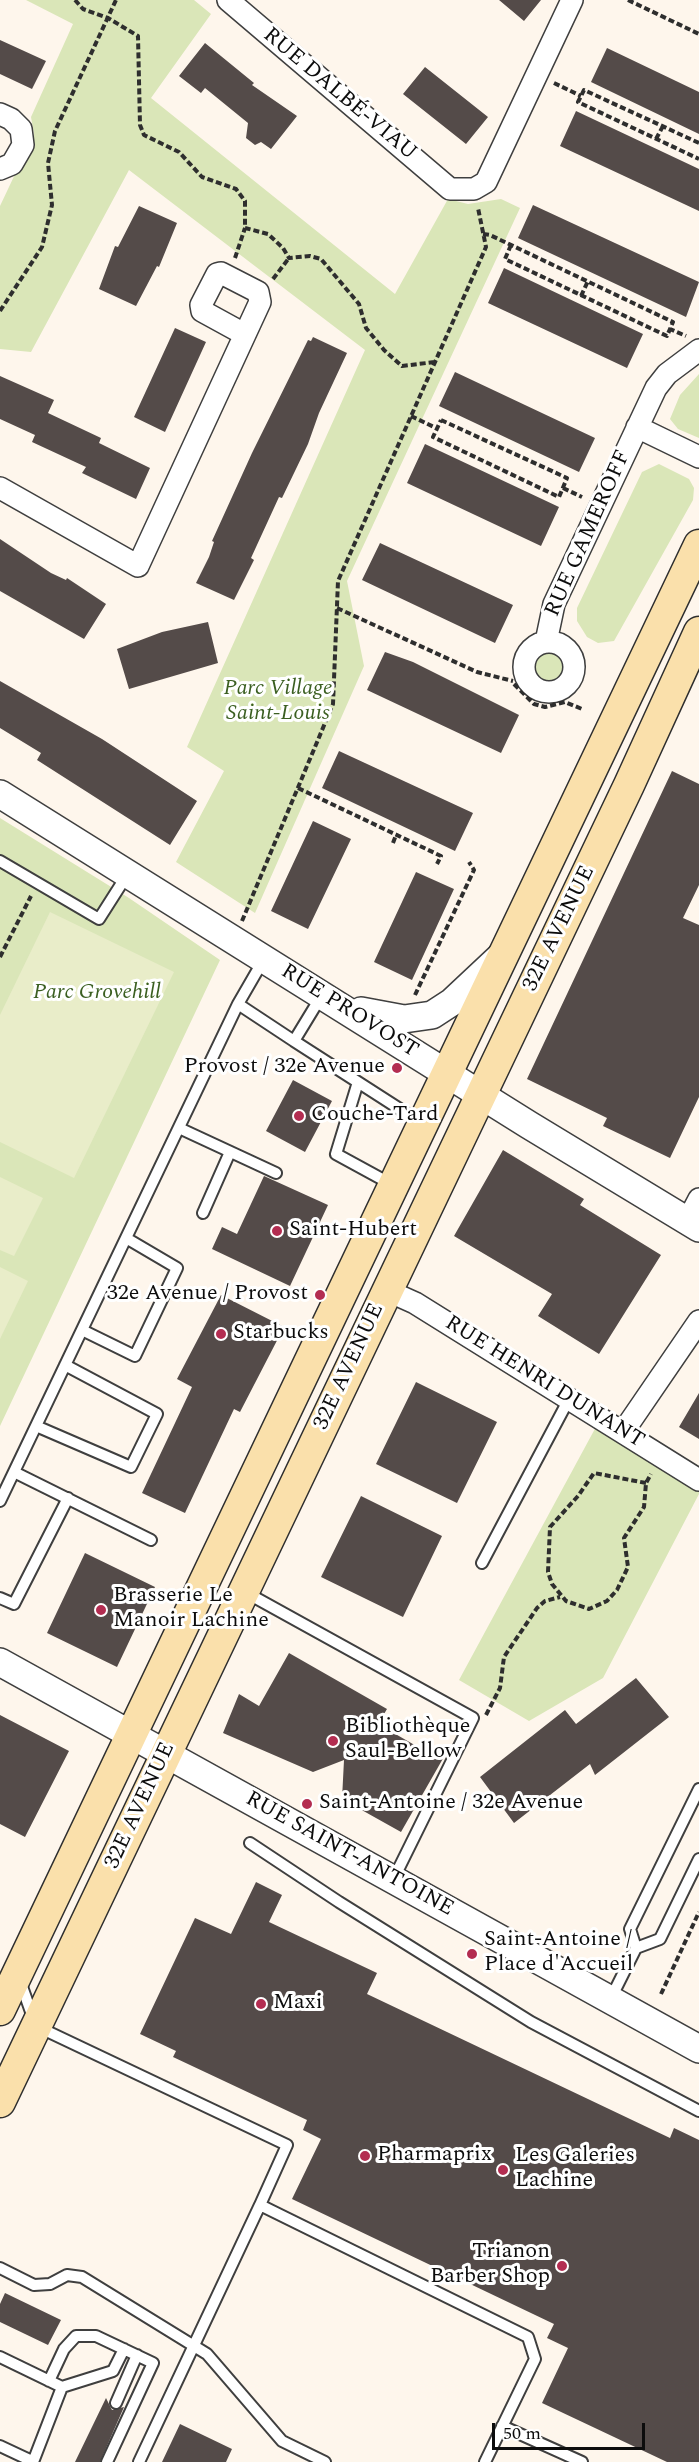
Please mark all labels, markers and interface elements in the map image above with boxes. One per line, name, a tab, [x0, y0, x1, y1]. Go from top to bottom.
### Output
street label: RUE DALBÉ-VIAU	[257, 23, 421, 167]
street label: RUE GAMEROFF	[540, 447, 638, 621]
park label: Parc Village Saint-Louis	[224, 677, 332, 728]
street label: 32E AVENUE	[518, 862, 602, 996]
street label: RUE PROVOST	[275, 959, 423, 1065]
park label: Parc Grovehill	[33, 981, 161, 1007]
place label: Provost / 32e Avenue	[184, 1055, 385, 1081]
marker: Provost / 32e Avenue	[390, 1061, 404, 1075]
place label: Couche-Tard	[311, 1103, 439, 1129]
marker: Couche-Tard	[292, 1109, 306, 1123]
place label: Saint-Hubert	[289, 1218, 417, 1244]
marker: Saint-Hubert	[270, 1224, 284, 1238]
place label: 32e Avenue / Provost	[107, 1282, 308, 1308]
marker: 32e Avenue / Provost	[313, 1288, 327, 1302]
street label: 32E AVENUE	[309, 1300, 391, 1434]
street label: RUE HENRI DUNANT	[439, 1311, 649, 1455]
place label: Starbucks	[233, 1321, 329, 1347]
marker: Starbucks	[214, 1327, 228, 1341]
place label: Brasserie Le Manoir Lachine	[113, 1584, 269, 1636]
marker: Brasserie Le Manoir Lachine	[94, 1603, 108, 1617]
place label: Bibliothèque Saul-Bellow	[345, 1715, 470, 1766]
marker: Bibliothèque Saul-Bellow	[326, 1734, 340, 1748]
street label: 32E AVENUE	[100, 1739, 182, 1873]
street label: RUE SAINT-ANTOINE	[240, 1787, 458, 1923]
place label: Saint-Antoine / 32e Avenue	[319, 1791, 583, 1817]
marker: Saint-Antoine / 32e Avenue	[300, 1797, 314, 1811]
place label: Saint-Antoine / Place d'Accueil	[484, 1928, 633, 1980]
marker: Saint-Antoine / Place d'Accueil	[465, 1947, 479, 1961]
place label: Maxi	[273, 1991, 323, 2017]
marker: Maxi	[254, 1997, 268, 2011]
place label: Pharmaprix	[377, 2143, 492, 2169]
place label: Les Galeries Lachine	[515, 2144, 635, 2196]
marker: Pharmaprix	[358, 2149, 372, 2163]
marker: Les Galeries Lachine	[496, 2163, 510, 2177]
place label: Trianon Barber Shop	[430, 2240, 550, 2292]
marker: Trianon Barber Shop	[555, 2259, 569, 2273]
scale bar	[495, 2411, 648, 2449]
text: 50 m	[503, 2420, 541, 2447]

